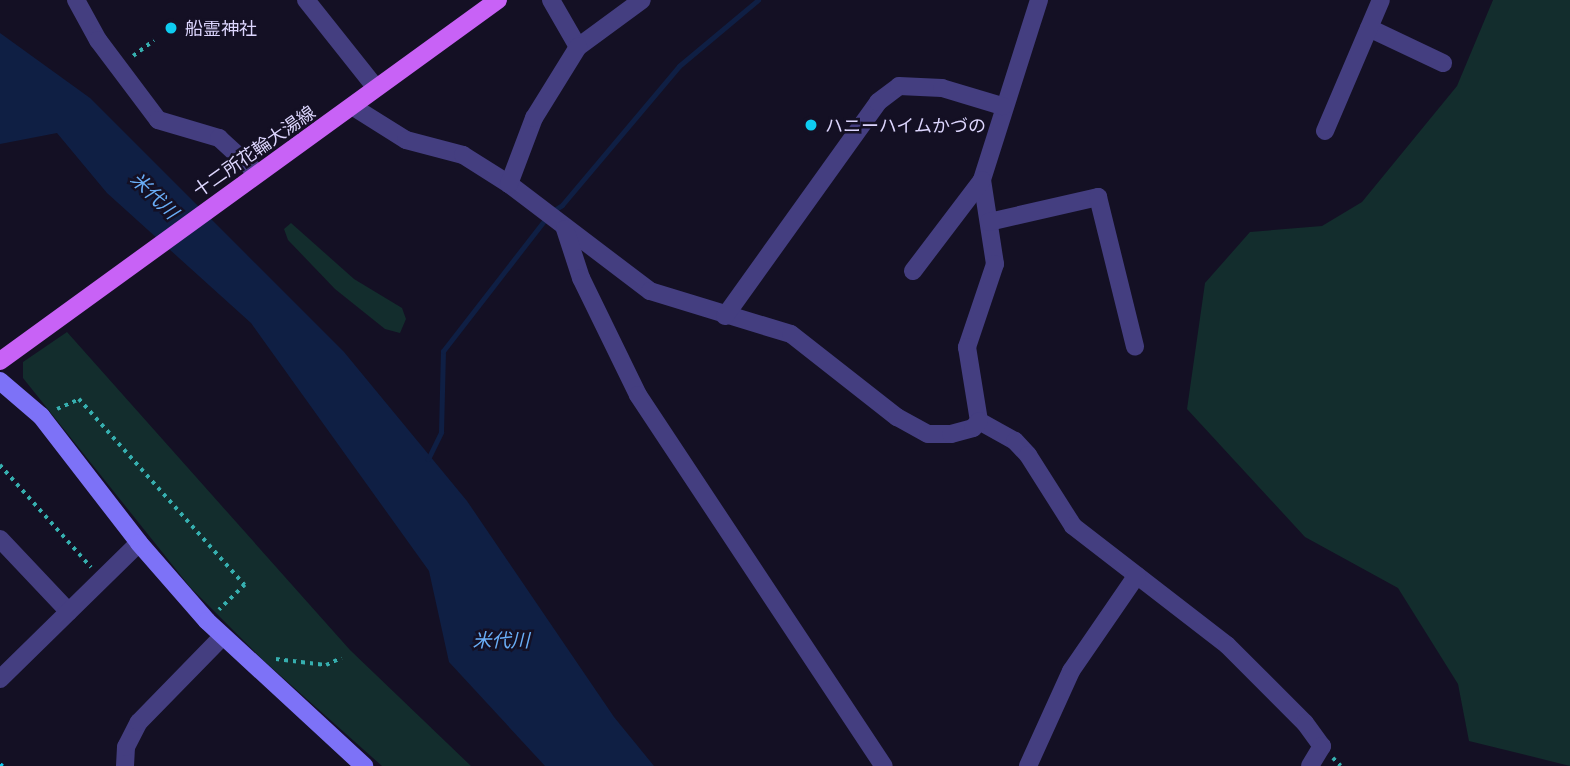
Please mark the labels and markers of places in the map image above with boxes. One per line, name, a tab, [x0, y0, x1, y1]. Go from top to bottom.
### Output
place label: 船霊神社	[185, 17, 257, 39]
marker: 船霊神社	[163, 20, 179, 36]
place label: ハニーハイムかづの	[825, 114, 987, 136]
marker: ハニーハイムかづの	[803, 117, 819, 133]

